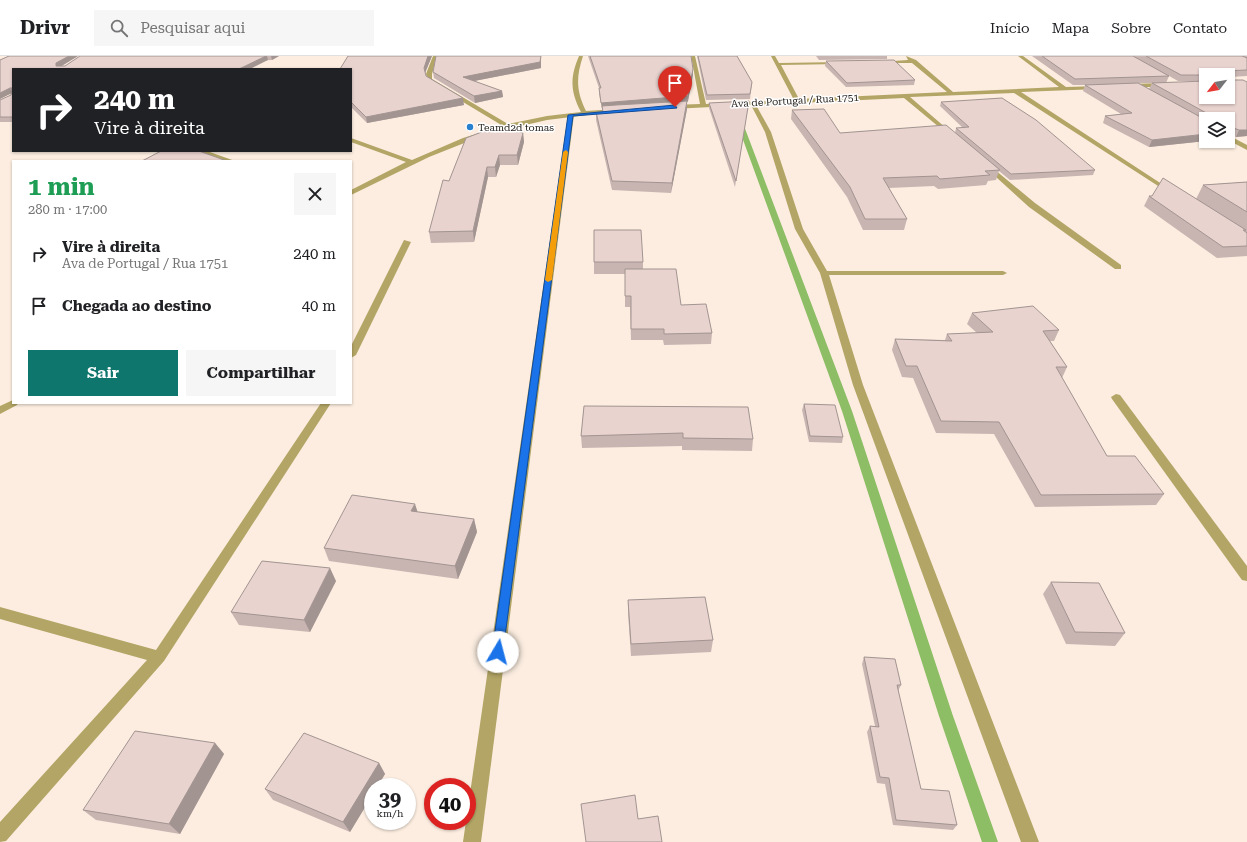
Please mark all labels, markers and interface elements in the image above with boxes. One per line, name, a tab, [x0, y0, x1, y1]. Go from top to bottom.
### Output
search box	[94, 10, 374, 46]
text: Drivr	[20, 16, 70, 39]
icon: search	[108, 17, 130, 39]
text: Pesquisar aqui	[140, 19, 245, 37]
text: Início	[990, 20, 1030, 36]
text: Mapa	[1052, 20, 1089, 36]
text: Sobre	[1111, 20, 1151, 36]
text: Contato	[1173, 20, 1227, 36]
pin	[658, 66, 692, 107]
north arrow	[1199, 68, 1235, 104]
map controls	[1199, 68, 1235, 148]
icon: arrive	[664, 72, 686, 94]
text: 240 m	[94, 83, 175, 116]
icon: right	[28, 84, 80, 136]
street label: Ava de Portugal / Rua 1751	[731, 92, 860, 109]
button: layers	[1199, 112, 1235, 148]
text: Vire à direita	[94, 117, 205, 138]
marker: Teamd2d tomas	[465, 122, 475, 132]
place label: Teamd2d tomas	[478, 122, 554, 133]
text: 1 min	[28, 173, 95, 201]
button: close	[294, 173, 336, 215]
text: 280 m · 17:00	[28, 202, 107, 217]
text: Vire à direita	[62, 238, 160, 256]
icon: right	[28, 243, 50, 265]
text: 240 m	[293, 245, 336, 263]
text: Ava de Portugal / Rua 1751	[62, 256, 228, 271]
icon: arrive	[28, 295, 50, 317]
text: Chegada ao destino	[62, 297, 211, 315]
text: 40 m	[302, 297, 336, 315]
button: Sair	[28, 350, 178, 396]
button: Compartilhar	[186, 350, 336, 396]
position arrow	[477, 631, 519, 673]
speed limit sign: 40	[424, 778, 476, 830]
text: 39	[379, 787, 401, 811]
text: km/h	[377, 808, 403, 819]

